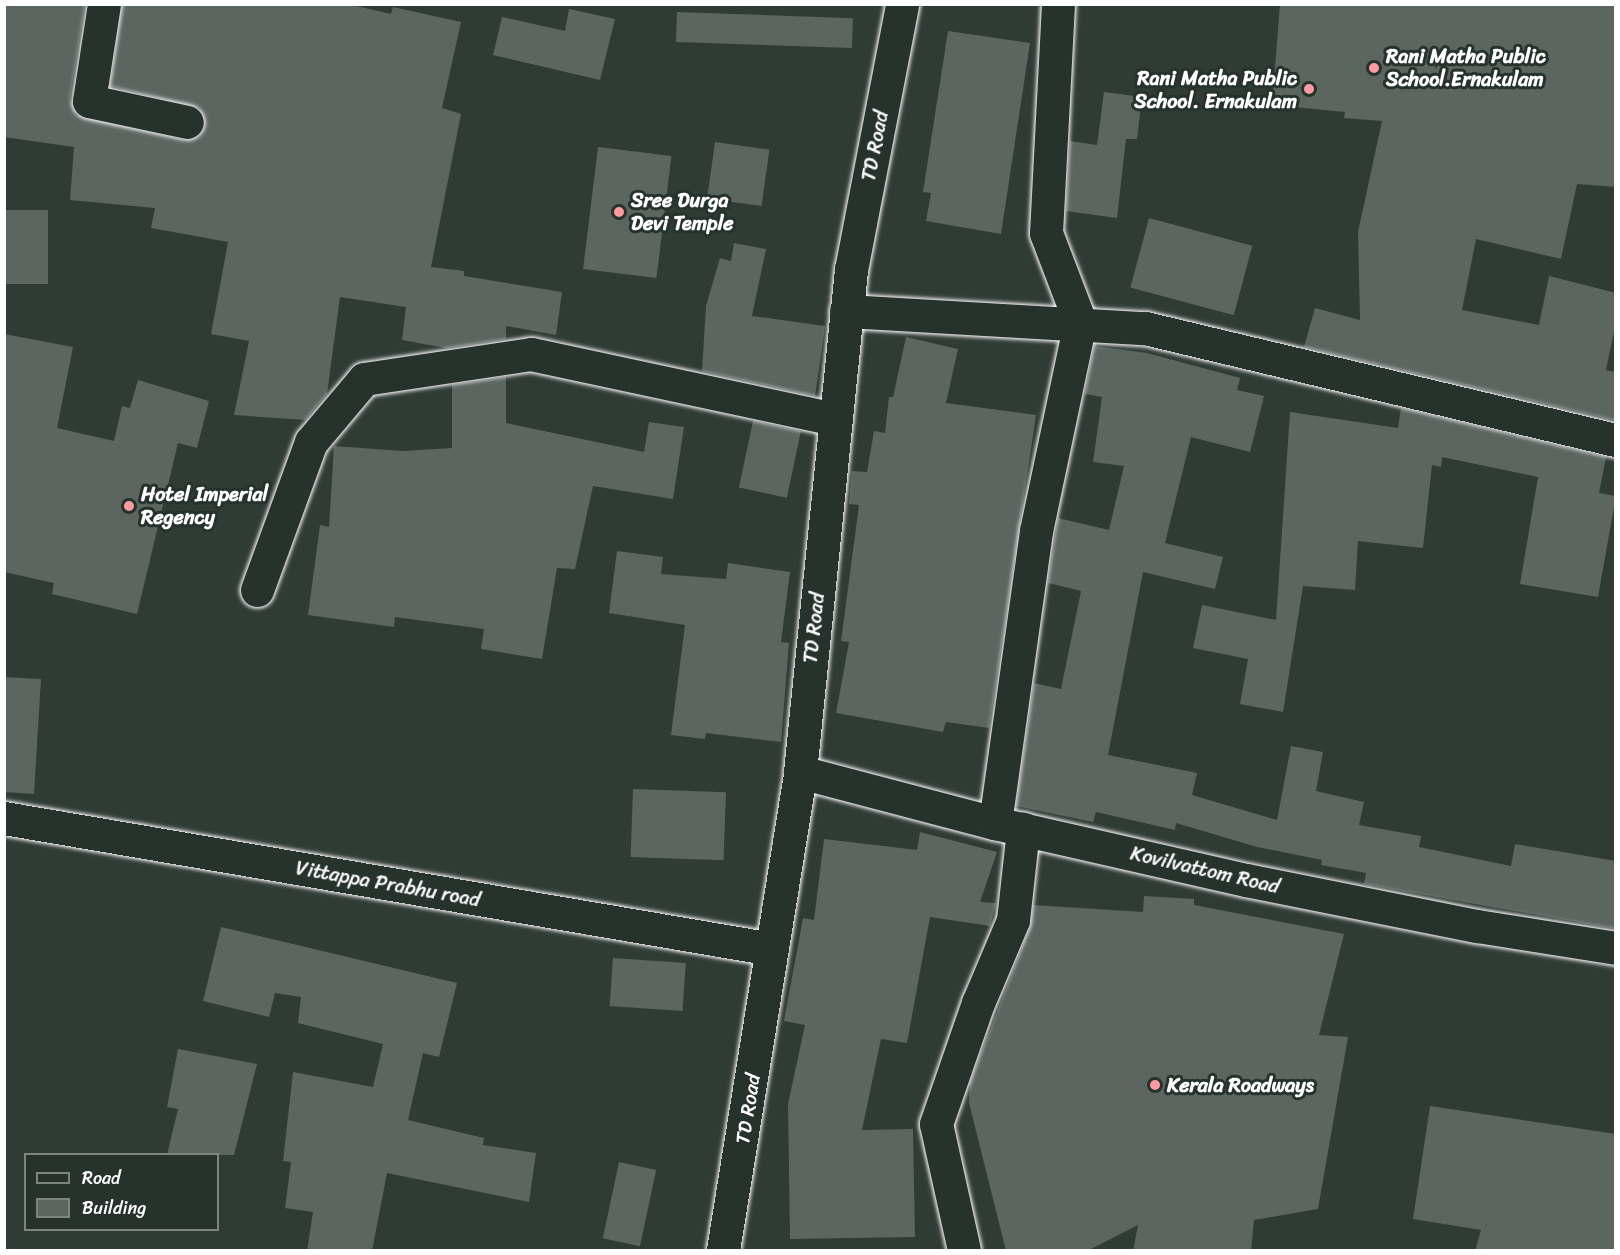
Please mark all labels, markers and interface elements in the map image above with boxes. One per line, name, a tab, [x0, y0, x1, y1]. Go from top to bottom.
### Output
place label: Rani Matha Public School.Ernakulam	[1386, 45, 1546, 92]
marker: Rani Matha Public School.Ernakulam	[1367, 61, 1381, 75]
place label: Rani Matha Public School. Ernakulam	[1134, 66, 1297, 113]
marker: Rani Matha Public School. Ernakulam	[1302, 82, 1316, 96]
street label: TD Road	[856, 109, 894, 183]
place label: Sree Durga Devi Temple	[631, 189, 735, 236]
marker: Sree Durga Devi Temple	[612, 205, 626, 219]
place label: Hotel Imperial Regency	[141, 482, 269, 529]
marker: Hotel Imperial Regency	[122, 499, 136, 513]
street label: TD Road	[798, 591, 830, 665]
street label: Kovilvattom Road	[1128, 841, 1282, 899]
street label: Vittappa Prabhu road	[294, 856, 482, 912]
street label: TD Road	[731, 1072, 765, 1146]
place label: Kerala Roadways	[1167, 1073, 1315, 1097]
marker: Kerala Roadways	[1148, 1078, 1162, 1092]
legend	[24, 1153, 219, 1231]
text: Road	[82, 1162, 121, 1194]
text: Building	[82, 1192, 146, 1224]

